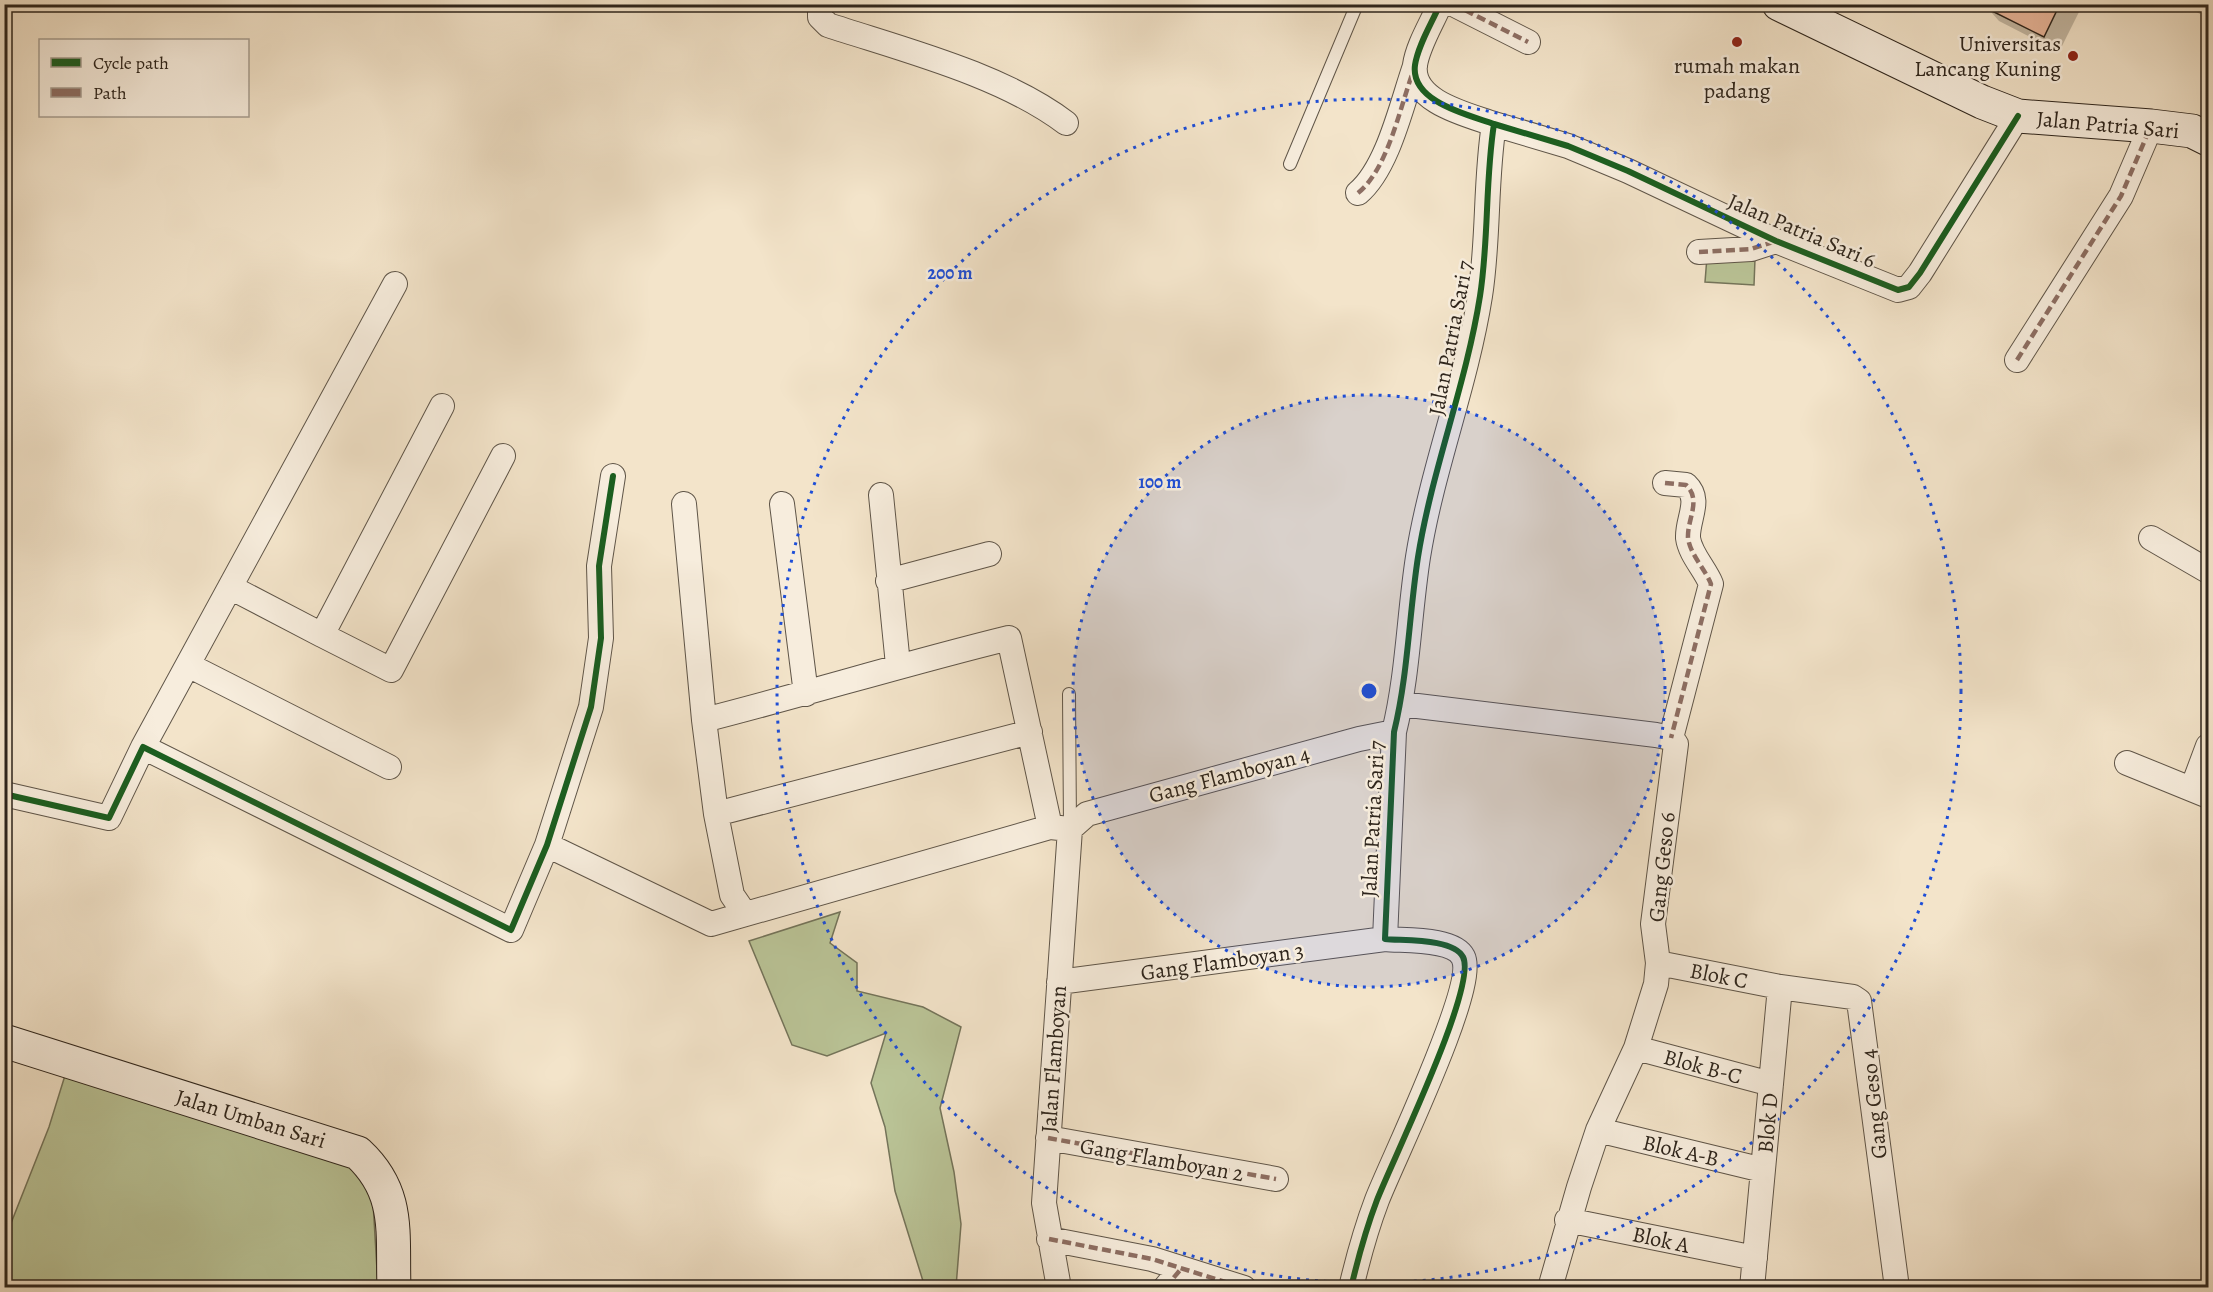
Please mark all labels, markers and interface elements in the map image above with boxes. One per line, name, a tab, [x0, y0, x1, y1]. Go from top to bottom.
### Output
place label: Universitas Lancang Kuning	[1914, 29, 2061, 84]
marker: rumah makan padang	[1730, 35, 1744, 49]
legend	[39, 39, 249, 117]
marker: Universitas Lancang Kuning	[2066, 49, 2080, 63]
text: Cycle path	[93, 51, 169, 75]
place label: rumah makan padang	[1674, 51, 1800, 106]
text: Path	[93, 81, 127, 105]
street label: Jalan Patria Sari	[2035, 104, 2181, 146]
street label: Jalan Patria Sari 6	[1723, 186, 1880, 276]
street label: Jalan Patria Sari 7	[1421, 258, 1481, 418]
text: 200 m	[927, 261, 973, 285]
text: 100 m	[1139, 470, 1181, 494]
centre of rings	[1359, 681, 1379, 701]
street label: Gang Flamboyan 4	[1146, 739, 1313, 811]
street label: Jalan Patria Sari 7	[1354, 739, 1392, 898]
street label: Gang Geso 6	[1641, 811, 1683, 924]
street label: Gang Flamboyan 3	[1139, 936, 1306, 988]
street label: Blok C	[1687, 956, 1750, 996]
street label: Jalan Flamboyan	[1034, 984, 1074, 1134]
street label: Blok B-C	[1660, 1042, 1745, 1092]
street label: Gang Geso 4	[1853, 1047, 1895, 1160]
street label: Jalan Umban Sari	[172, 1082, 329, 1156]
street label: Blok D	[1750, 1092, 1786, 1154]
street label: Blok A-B	[1640, 1128, 1722, 1174]
street label: Gang Flamboyan 2	[1078, 1131, 1246, 1189]
street label: Blok A	[1629, 1219, 1693, 1261]

